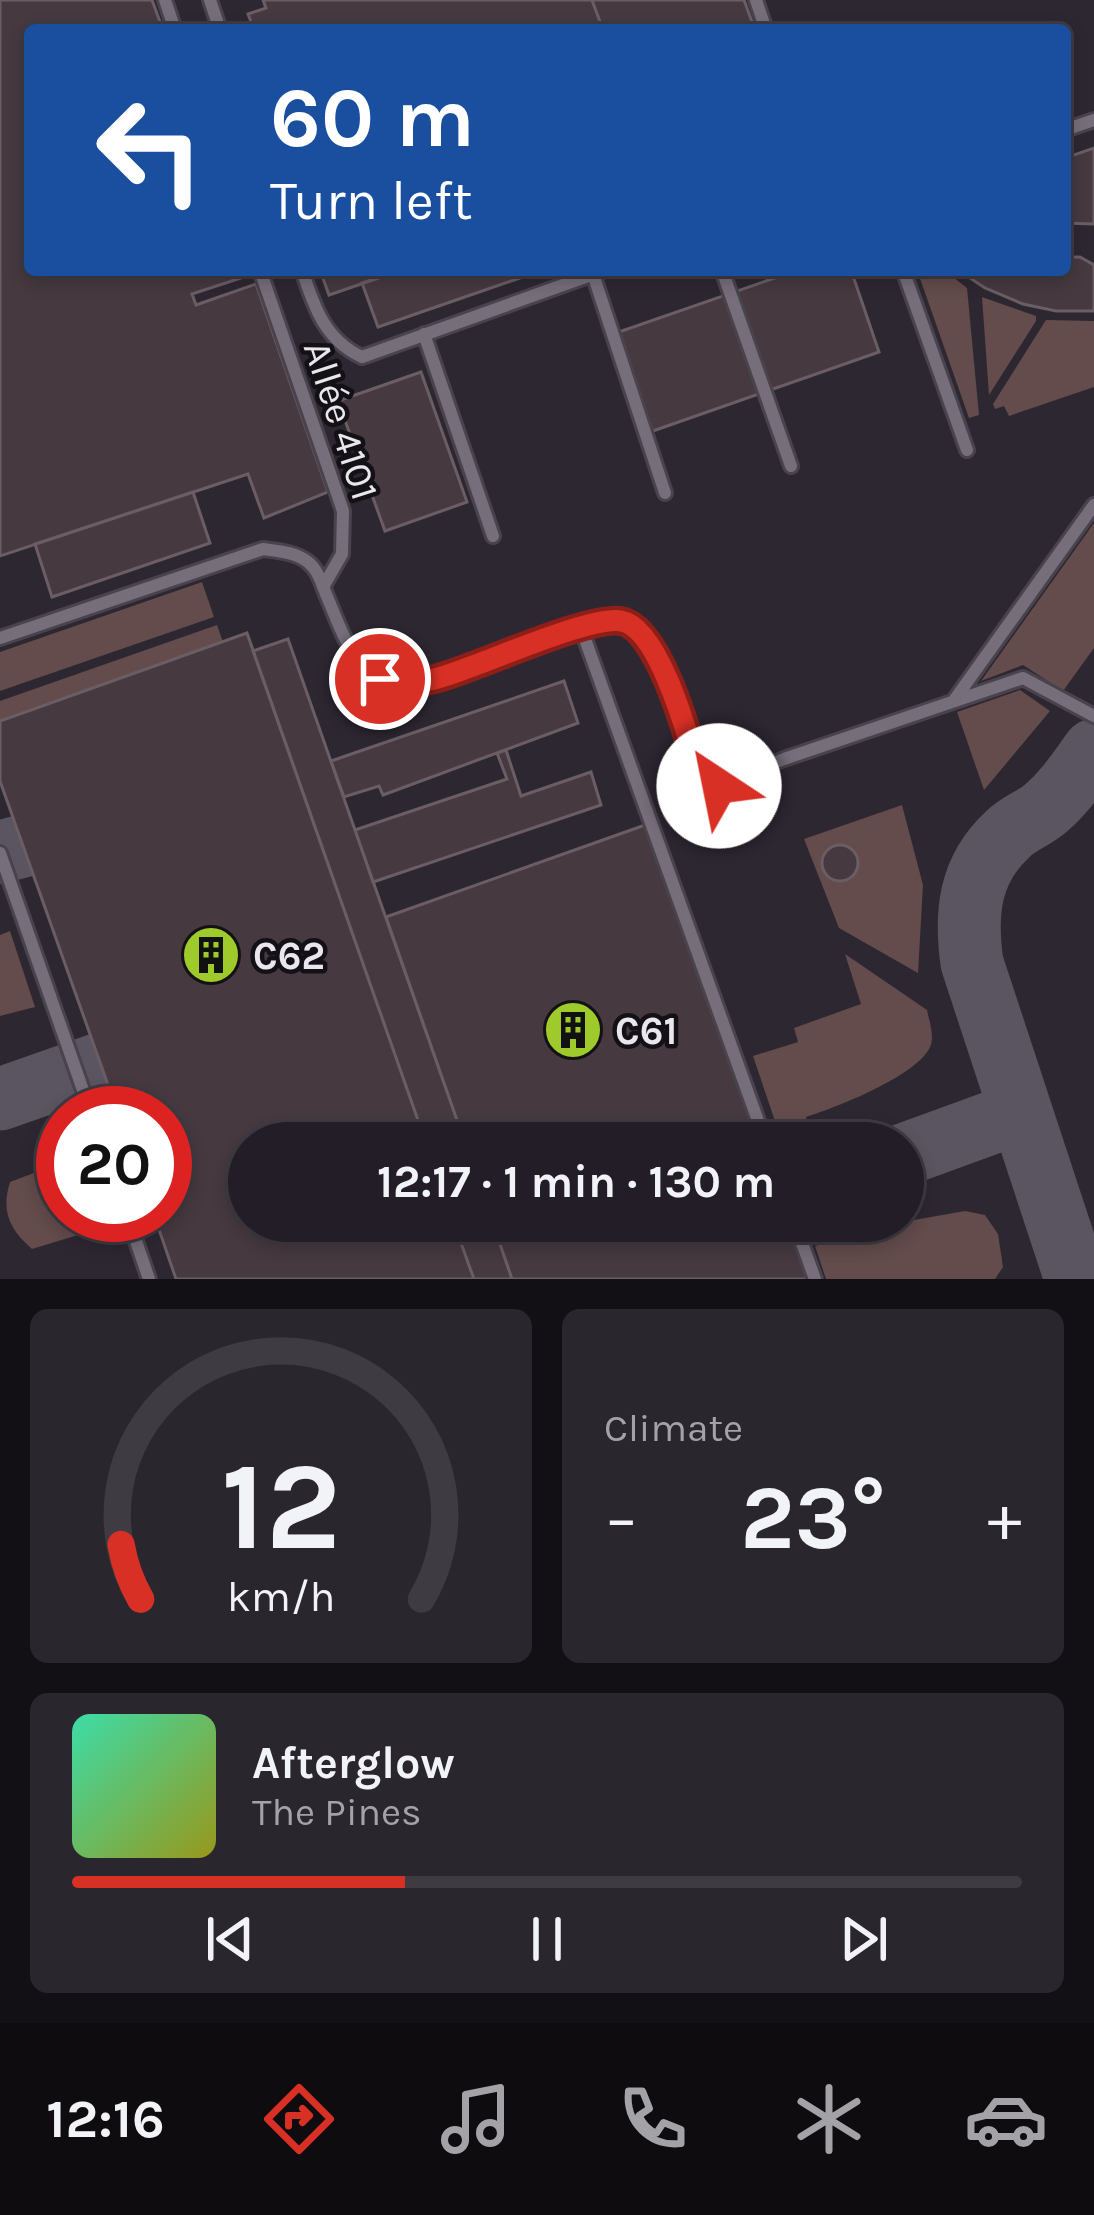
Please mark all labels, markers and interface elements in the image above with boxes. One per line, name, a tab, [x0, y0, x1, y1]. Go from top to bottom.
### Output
text: 60 m	[270, 69, 475, 167]
icon: left	[72, 72, 228, 228]
text: Turn left	[270, 169, 473, 233]
street label: Allée 4101	[294, 335, 388, 506]
pin	[329, 628, 431, 730]
icon: arrive	[347, 646, 413, 712]
position arrow	[656, 723, 782, 849]
building icon: C62	[180, 924, 242, 986]
place label: C62	[253, 933, 325, 979]
building icon: C61	[542, 999, 604, 1061]
place label: C61	[615, 1008, 677, 1054]
speed limit sign: 20	[36, 1086, 192, 1242]
text: 12:17 · 1 min · 130 m	[377, 1156, 775, 1208]
text: Climate	[604, 1405, 743, 1451]
text: 12	[221, 1434, 341, 1579]
text: 23°	[740, 1465, 886, 1571]
text: −	[604, 1479, 639, 1557]
text: +	[987, 1479, 1022, 1557]
text: km/h	[227, 1572, 335, 1622]
text: Afterglow	[252, 1737, 455, 1789]
text: The Pines	[252, 1789, 422, 1835]
icon: previous	[197, 1906, 263, 1972]
icon: pause	[514, 1906, 580, 1972]
icon: next	[831, 1906, 897, 1972]
icon: directions	[257, 2077, 341, 2161]
icon: music	[434, 2077, 518, 2161]
icon: phone	[611, 2077, 695, 2161]
icon: climate	[787, 2077, 871, 2161]
icon: car	[964, 2077, 1048, 2161]
text: 12:16	[46, 2087, 165, 2151]

